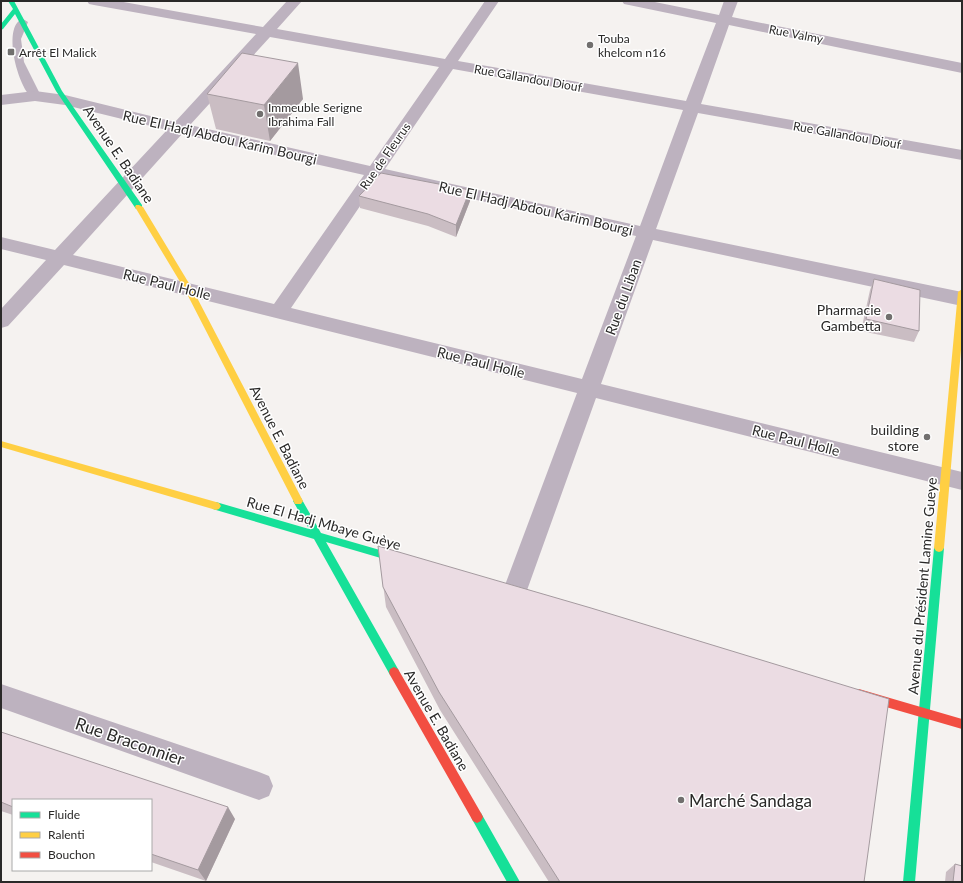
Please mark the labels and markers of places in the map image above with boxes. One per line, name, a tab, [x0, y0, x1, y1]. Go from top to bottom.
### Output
place label: Touba khelcom n16	[598, 31, 666, 60]
marker: Touba khelcom n16	[585, 40, 595, 50]
place label: Arrêt El Malick	[19, 45, 97, 60]
marker: Arrêt El Malick	[6, 47, 16, 57]
place label: Immeuble Serigne Ibrahima Fall	[268, 100, 362, 129]
marker: Immeuble Serigne Ibrahima Fall	[255, 109, 265, 119]
place label: Pharmacie Gambetta	[817, 301, 881, 334]
marker: Pharmacie Gambetta	[884, 312, 894, 322]
place label: building store	[870, 421, 919, 454]
marker: building store	[922, 432, 932, 442]
place label: Marché Sandaga	[689, 790, 812, 811]
marker: Marché Sandaga	[676, 795, 686, 805]

